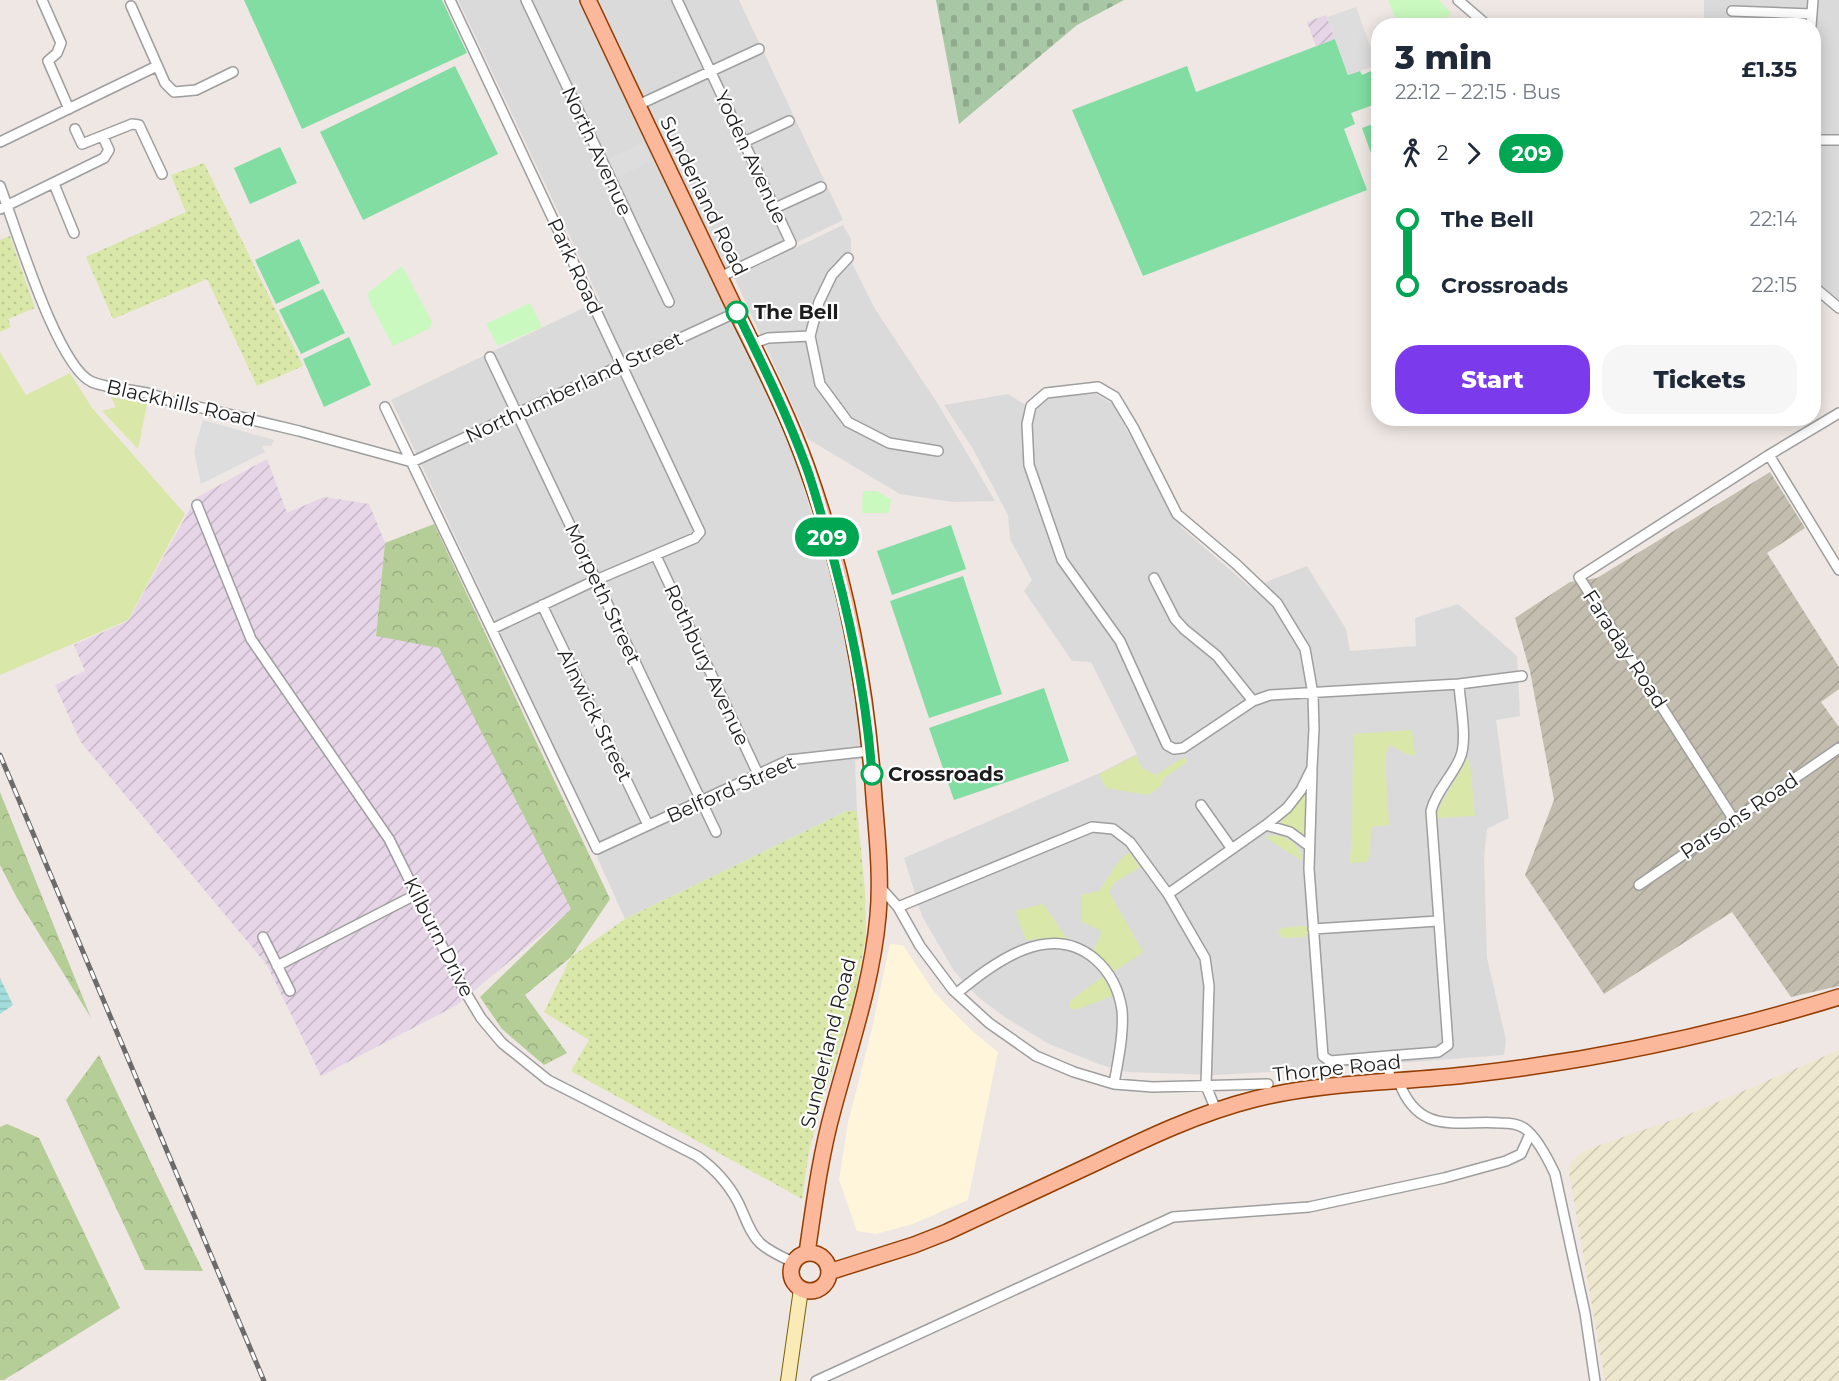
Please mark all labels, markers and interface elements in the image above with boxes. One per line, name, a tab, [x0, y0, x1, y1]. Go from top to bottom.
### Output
text: 3 min	[1395, 37, 1492, 77]
text: £1.35	[1742, 56, 1797, 83]
text: 22:12 – 22:15 · Bus	[1395, 80, 1560, 104]
street label: North Avenue	[557, 83, 637, 219]
street label: Yoden Avenue	[710, 87, 792, 227]
street label: Sunderland Road	[655, 112, 753, 280]
icon: walk	[1395, 137, 1428, 170]
icon: forward	[1457, 137, 1490, 170]
text: 2	[1437, 141, 1448, 165]
text: 209	[1511, 141, 1551, 166]
text: The Bell	[1441, 206, 1534, 233]
text: 22:14	[1750, 207, 1797, 231]
street label: Park Road	[542, 214, 608, 318]
text: Crossroads	[1441, 272, 1568, 299]
text: 22:15	[1752, 273, 1797, 297]
place label: The Bell	[754, 300, 839, 324]
marker: The Bell	[726, 301, 748, 323]
street label: Northumberland Street	[462, 326, 686, 448]
button: Start	[1395, 345, 1590, 414]
button: Tickets	[1602, 345, 1797, 414]
street label: Blackhills Road	[104, 374, 258, 432]
line badge: 209	[792, 518, 862, 556]
street label: Morpeth Street	[560, 520, 646, 668]
text: 209	[807, 525, 847, 550]
street label: Rothbury Avenue	[659, 581, 755, 749]
street label: Faraday Road	[1578, 585, 1672, 713]
street label: Alnwick Street	[552, 645, 638, 785]
street label: Belford Street	[663, 750, 799, 828]
place label: Crossroads	[888, 762, 1004, 786]
marker: Crossroads	[861, 763, 883, 785]
street label: Parsons Road	[1676, 768, 1802, 864]
street label: Kilburn Drive	[399, 873, 479, 1001]
street label: Sunderland Road	[795, 955, 861, 1131]
street label: Thorpe Road	[1272, 1049, 1402, 1087]

